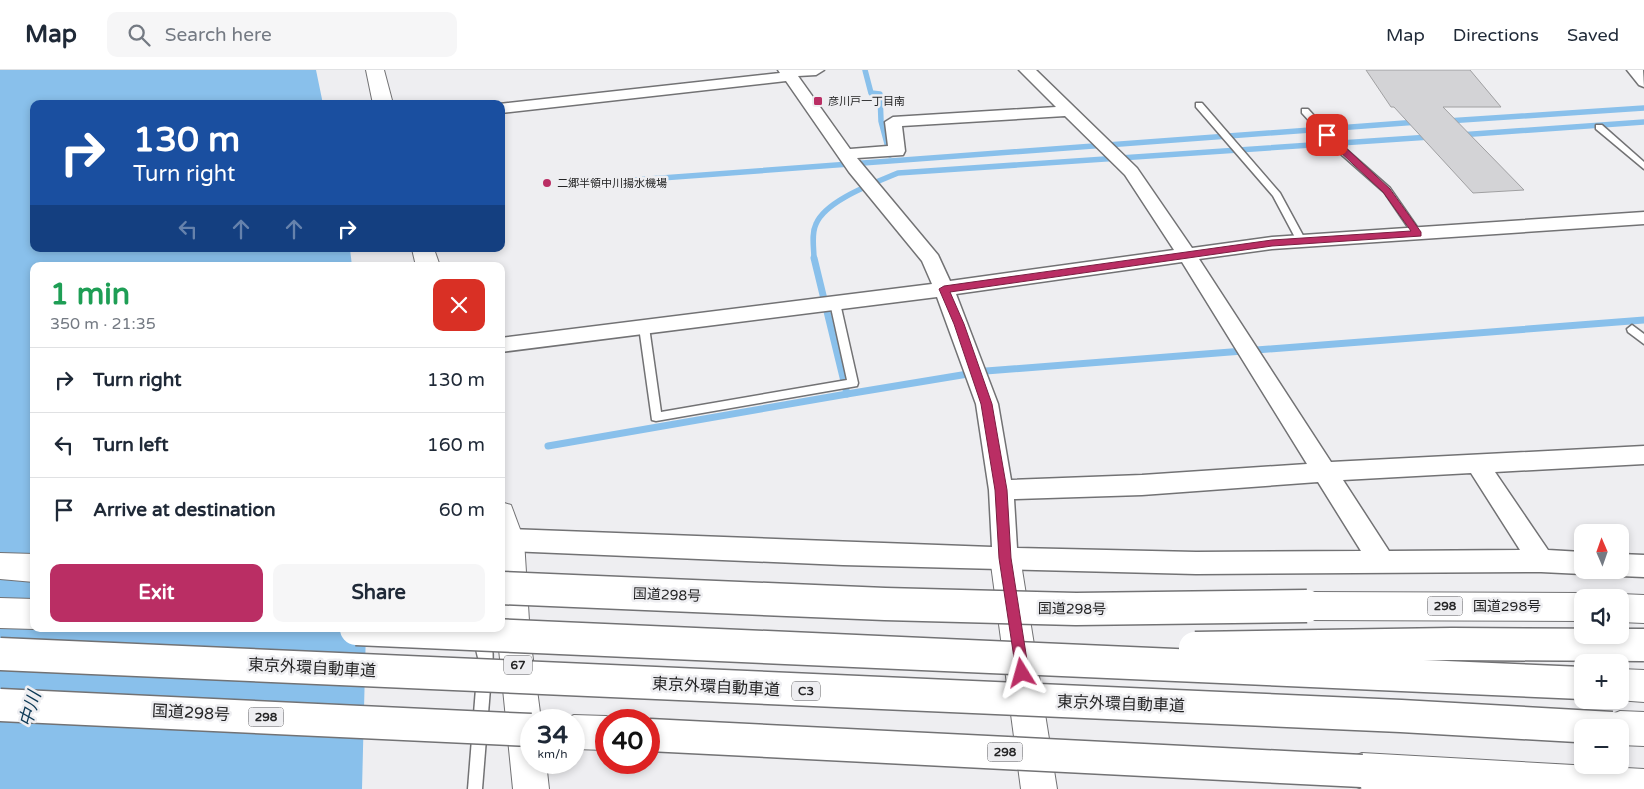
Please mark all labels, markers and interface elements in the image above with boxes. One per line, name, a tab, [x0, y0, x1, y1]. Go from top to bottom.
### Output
search box	[107, 12, 457, 57]
text: Map	[25, 20, 77, 49]
icon: search	[125, 21, 153, 49]
text: Search here	[165, 24, 272, 46]
text: Map	[1386, 24, 1425, 46]
text: Directions	[1453, 24, 1539, 46]
text: Saved	[1567, 24, 1619, 46]
marker: 彦川戸一丁目南	[812, 95, 824, 107]
place label: 彦川戸一丁目南	[828, 95, 905, 108]
pin	[1306, 114, 1348, 156]
text: 130 m	[133, 119, 240, 161]
icon: right	[50, 120, 115, 185]
icon: arrive	[1313, 121, 1341, 149]
text: Turn right	[133, 161, 235, 187]
marker: 二郷半領中川揚水機場	[541, 177, 553, 189]
place label: 二郷半領中川揚水機場	[557, 177, 667, 190]
icon: left	[174, 215, 202, 243]
icon: ahead	[227, 215, 255, 243]
icon: ahead	[280, 215, 308, 243]
icon: right	[333, 215, 361, 243]
text: 1 min	[50, 276, 130, 313]
button: close	[433, 279, 485, 331]
text: 350 m · 21:35	[50, 314, 156, 334]
icon: right	[50, 366, 78, 394]
text: Turn right	[93, 369, 181, 391]
text: 130 m	[427, 369, 485, 391]
icon: left	[50, 431, 78, 459]
text: Turn left	[93, 434, 169, 456]
text: 160 m	[427, 434, 485, 456]
icon: arrive	[50, 496, 78, 524]
text: Arrive at destination	[93, 499, 276, 521]
text: 60 m	[439, 499, 485, 521]
north arrow	[1574, 524, 1629, 579]
map controls	[1574, 524, 1629, 774]
button: Exit	[50, 564, 263, 622]
button: Share	[273, 564, 485, 622]
street label: 国道298号	[633, 585, 701, 605]
button: sound	[1574, 589, 1629, 644]
road number: 298	[1428, 596, 1462, 616]
street label: 国道298号	[1473, 598, 1541, 615]
street label: 国道298号	[1038, 600, 1106, 618]
position arrow	[995, 646, 1047, 698]
button: +	[1574, 654, 1629, 709]
street label: 東京外環自動車道	[248, 655, 376, 681]
road number: 67	[504, 656, 532, 674]
street label: 東京外環自動車道	[652, 674, 780, 700]
road number: C3	[792, 682, 820, 700]
water label: 中川	[14, 687, 46, 729]
street label: 東京外環自動車道	[1057, 692, 1185, 716]
street label: 国道298号	[151, 701, 231, 725]
road number: 298	[248, 708, 284, 726]
speed limit sign: 40	[595, 709, 660, 774]
button: −	[1574, 719, 1629, 774]
text: 34	[537, 720, 568, 750]
road number: 298	[988, 742, 1022, 762]
text: km/h	[537, 747, 568, 761]

